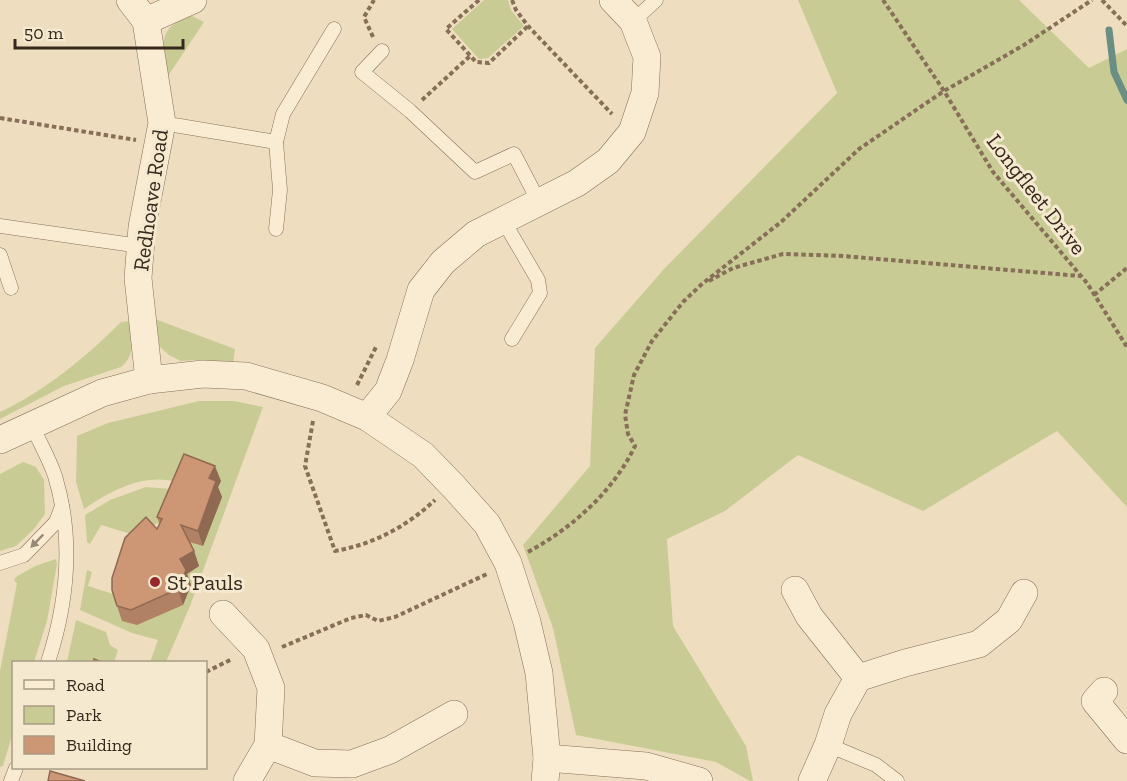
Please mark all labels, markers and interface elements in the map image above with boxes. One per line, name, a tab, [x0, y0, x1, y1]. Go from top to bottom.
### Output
scale bar	[15, 12, 183, 50]
text: 50 m	[24, 22, 64, 44]
street label: Redhoave Road	[127, 127, 174, 273]
street label: Longfleet Drive	[981, 128, 1092, 260]
one-way arrow	[31, 533, 44, 548]
place label: St Pauls	[167, 569, 243, 596]
marker: St Pauls	[148, 575, 162, 589]
legend	[12, 661, 207, 769]
text: Road	[66, 674, 105, 696]
text: Park	[66, 704, 102, 726]
text: Building	[66, 734, 132, 756]

